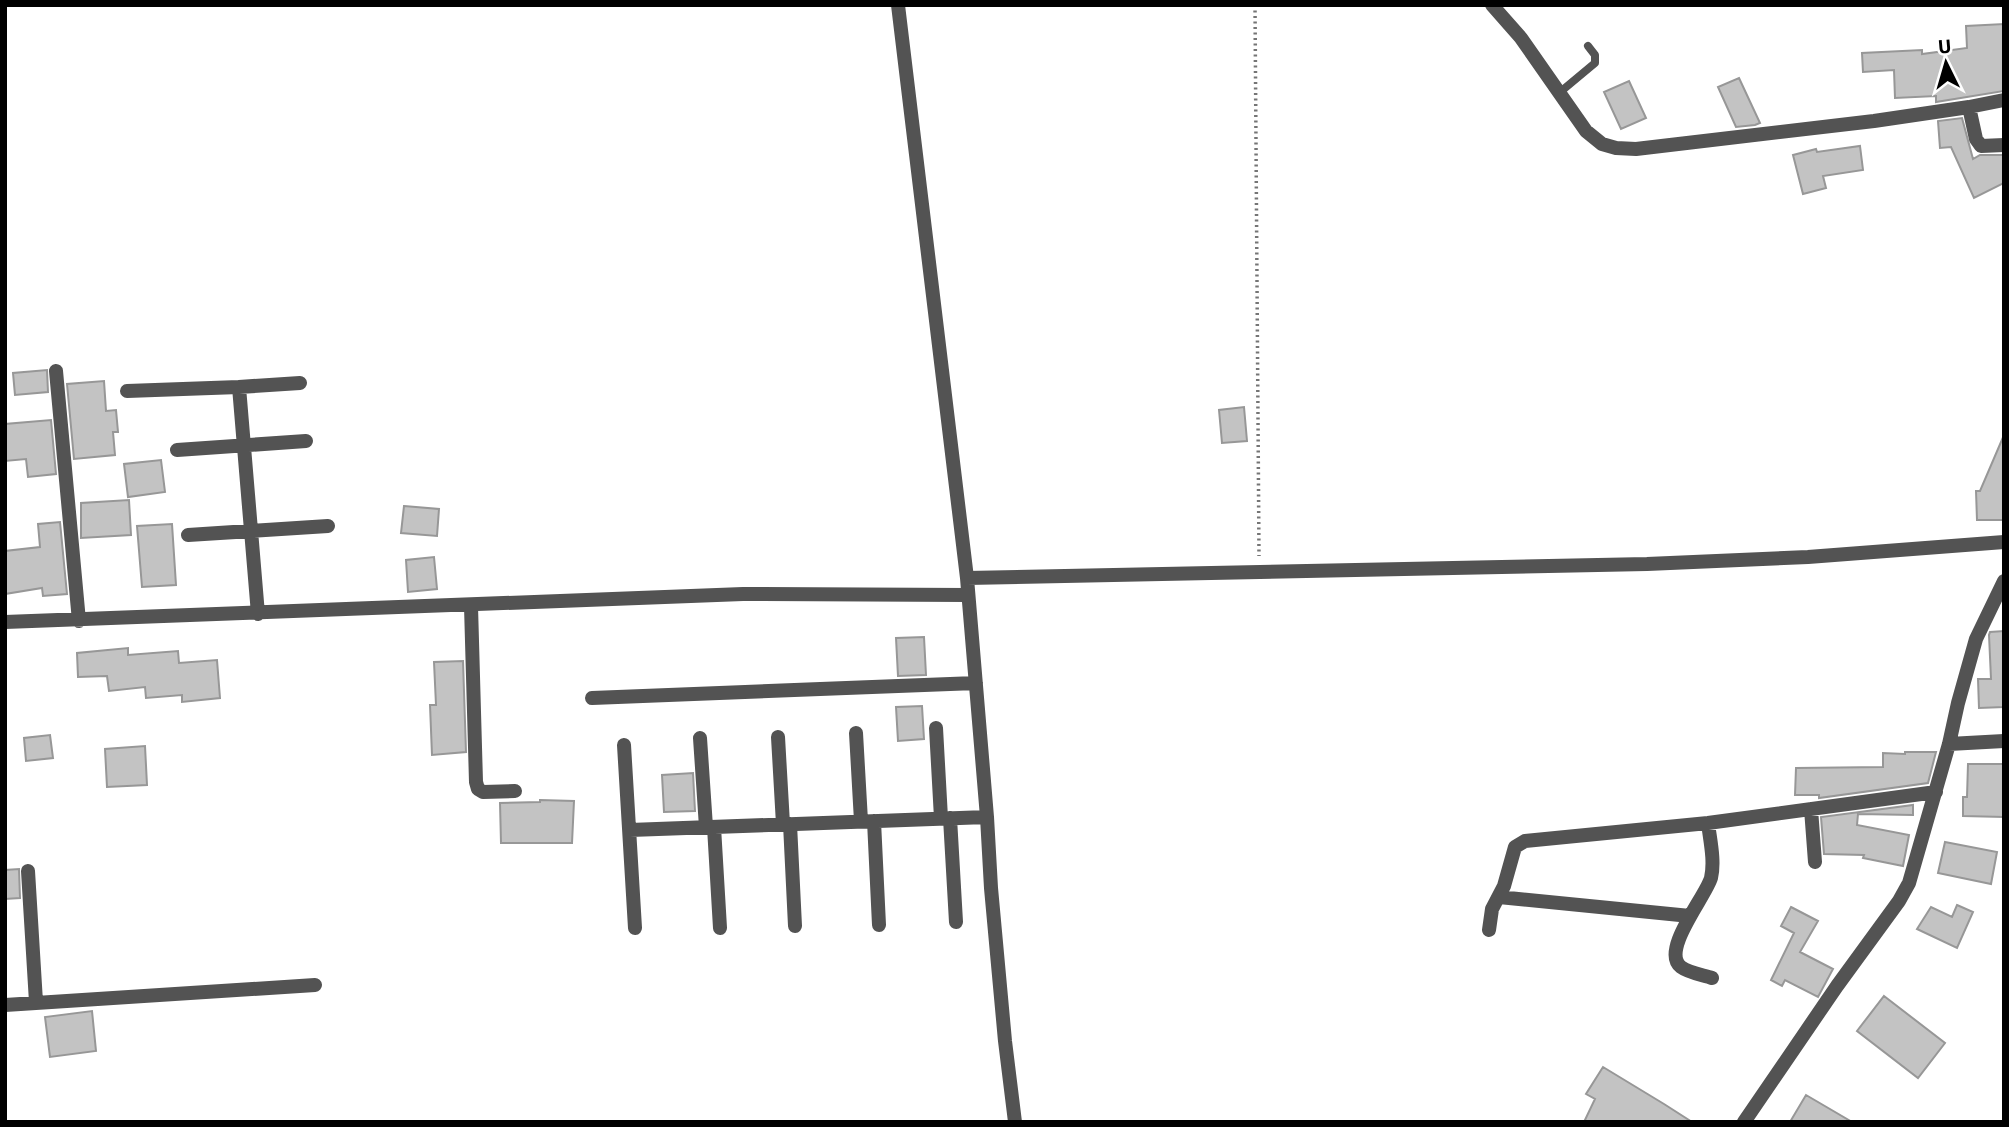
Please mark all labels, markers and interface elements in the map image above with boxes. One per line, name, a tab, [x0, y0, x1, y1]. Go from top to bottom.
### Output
north arrow	[1911, 28, 1981, 98]
text: U	[1937, 34, 1952, 58]

